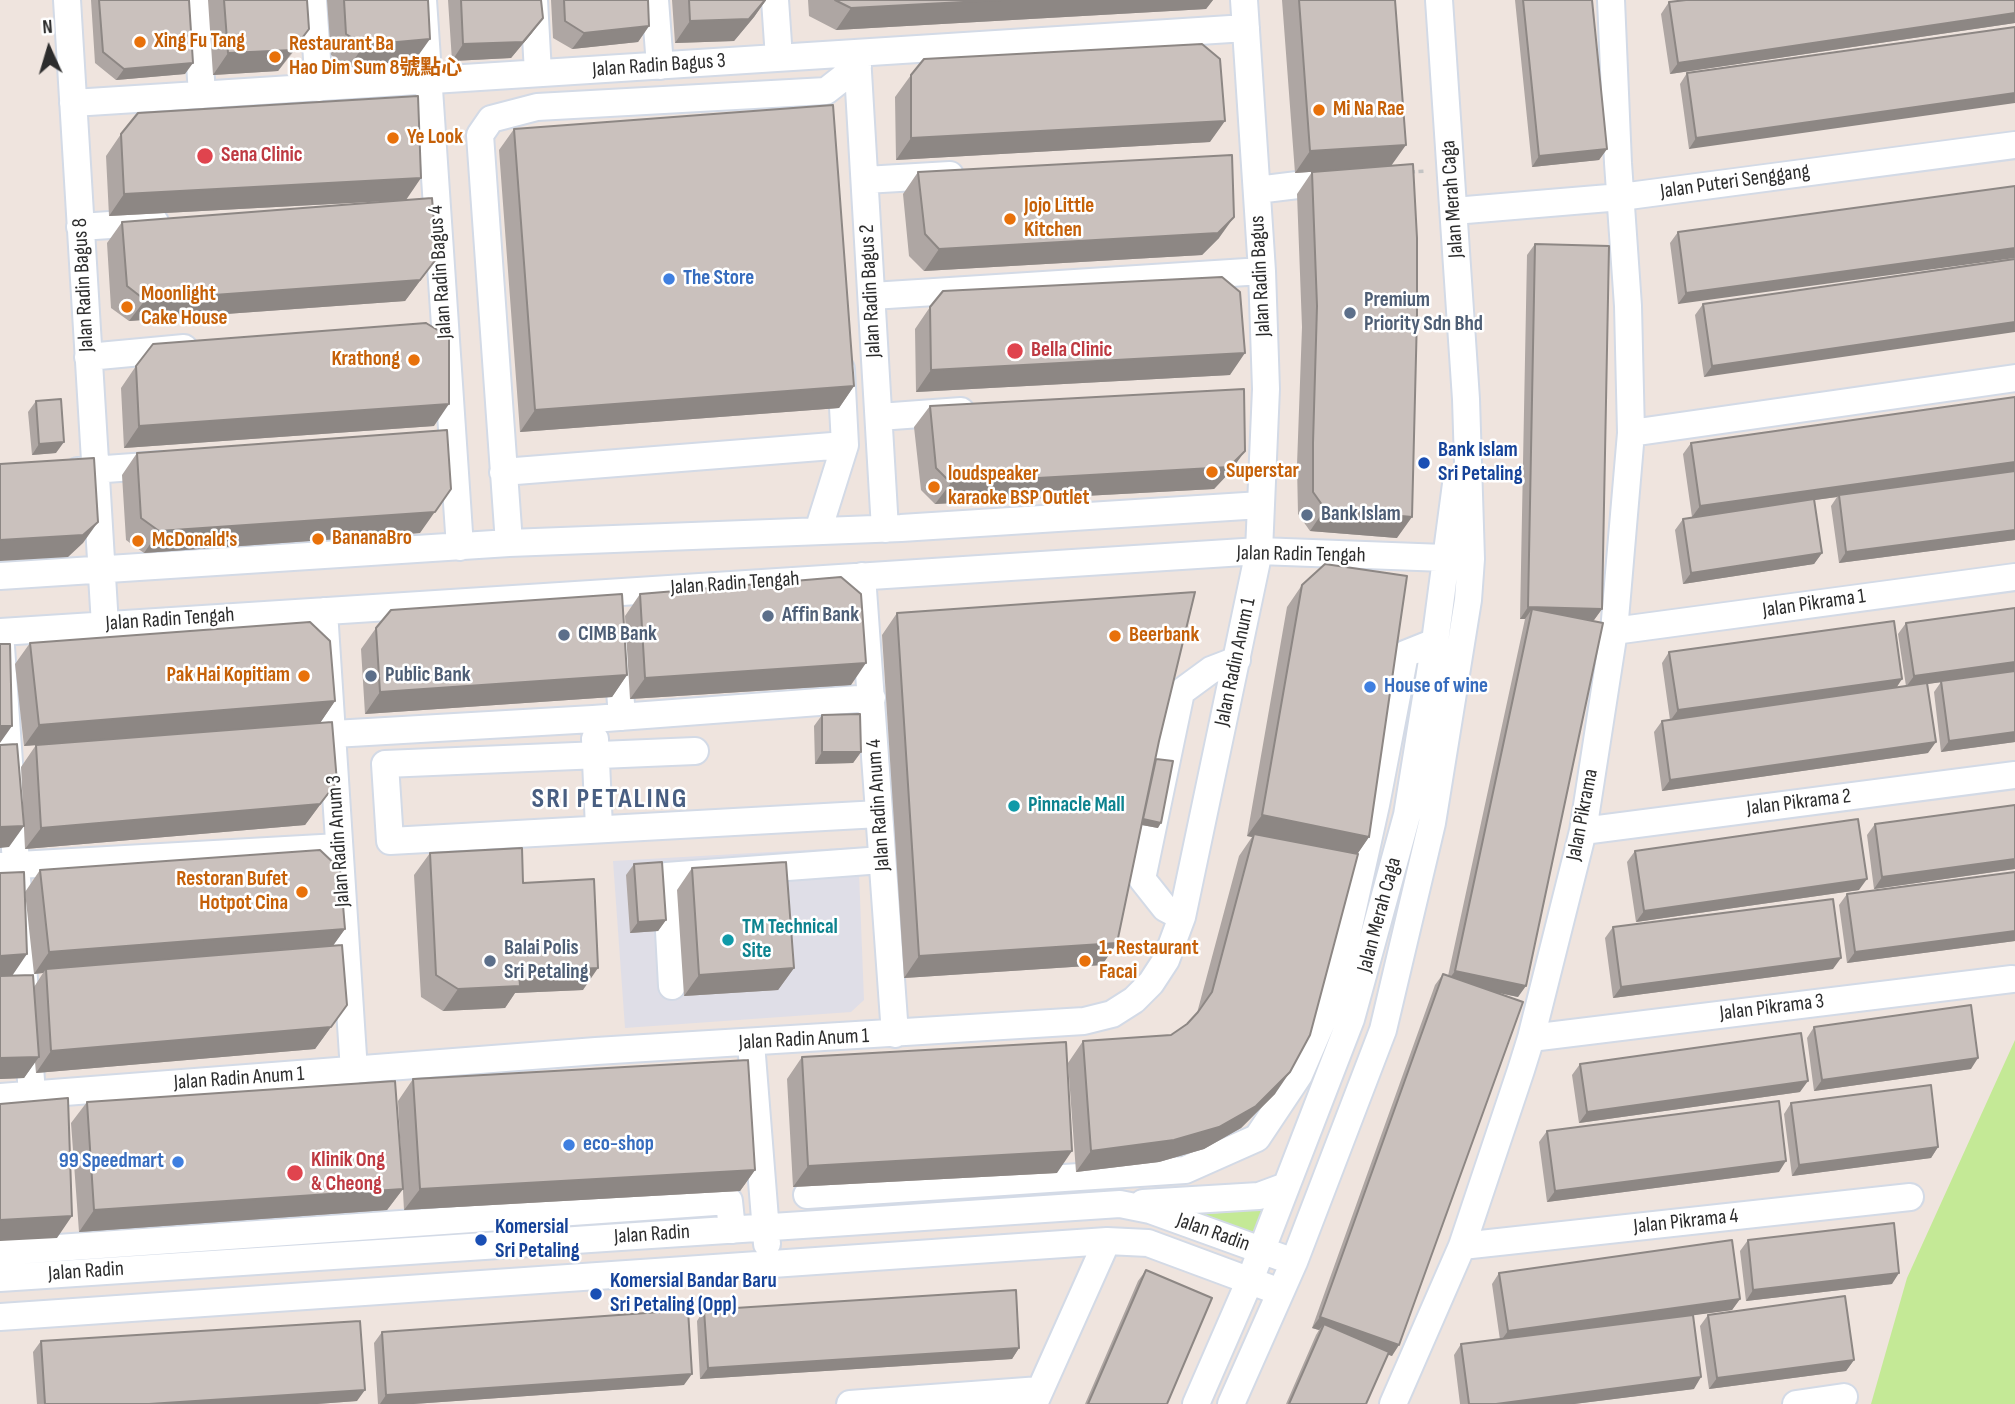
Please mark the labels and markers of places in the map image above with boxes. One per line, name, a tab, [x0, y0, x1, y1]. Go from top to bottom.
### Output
place label: Xing Fu Tang	[154, 29, 245, 55]
place label: Restaurant Ba Hao Dim Sum 8號點心	[289, 32, 462, 82]
marker: Xing Fu Tang	[132, 34, 148, 50]
marker: Restaurant Ba Hao Dim Sum 8號點心	[267, 49, 283, 65]
place label: Mi Na Rae	[1333, 97, 1405, 123]
marker: Mi Na Rae	[1311, 102, 1327, 118]
place label: Ye Look	[407, 125, 463, 151]
marker: Ye Look	[385, 130, 401, 146]
place label: Sena Clinic	[221, 143, 303, 169]
marker: Sena Clinic	[195, 146, 215, 166]
place label: Jojo Little Kitchen	[1024, 194, 1094, 244]
marker: Jojo Little Kitchen	[1002, 211, 1018, 227]
place label: The Store	[683, 266, 754, 292]
marker: The Store	[661, 271, 677, 287]
place label: Moonlight Cake House	[141, 282, 227, 332]
place label: Premium Priority Sdn Bhd	[1364, 288, 1483, 338]
marker: Moonlight Cake House	[119, 299, 135, 315]
marker: Premium Priority Sdn Bhd	[1342, 305, 1358, 321]
place label: Bella Clinic	[1031, 338, 1112, 364]
marker: Bella Clinic	[1005, 341, 1025, 361]
place label: Krathong	[331, 347, 400, 373]
marker: Krathong	[406, 352, 422, 368]
place label: Bank Islam Sri Petaling	[1438, 438, 1522, 488]
marker: Bank Islam Sri Petaling	[1416, 455, 1432, 471]
place label: Superstar	[1226, 459, 1299, 485]
place label: loudspeaker karaoke BSP Outlet	[948, 462, 1089, 512]
marker: Superstar	[1204, 464, 1220, 480]
marker: loudspeaker karaoke BSP Outlet	[926, 479, 942, 495]
place label: Bank Islam	[1321, 502, 1401, 528]
marker: Bank Islam	[1299, 507, 1315, 523]
place label: BananaBro	[332, 526, 412, 552]
place label: McDonald's	[152, 528, 237, 554]
marker: BananaBro	[310, 531, 326, 547]
marker: McDonald's	[130, 533, 146, 549]
place label: Affin Bank	[782, 603, 859, 629]
marker: Affin Bank	[760, 608, 776, 624]
place label: CIMB Bank	[578, 622, 657, 648]
place label: Beerbank	[1129, 623, 1199, 649]
marker: CIMB Bank	[556, 627, 572, 643]
marker: Beerbank	[1107, 628, 1123, 644]
place label: Pak Hai Kopitiam	[167, 663, 290, 689]
place label: Public Bank	[385, 663, 471, 689]
marker: Pak Hai Kopitiam	[296, 668, 312, 684]
marker: Public Bank	[363, 668, 379, 684]
place label: House of wine	[1384, 674, 1488, 700]
marker: House of wine	[1362, 679, 1378, 695]
place label: Pinnacle Mall	[1028, 793, 1125, 819]
marker: Pinnacle Mall	[1006, 798, 1022, 814]
place label: Restoran Bufet Hotpot Cina	[176, 867, 288, 917]
marker: Restoran Bufet Hotpot Cina	[294, 884, 310, 900]
place label: TM Technical Site	[742, 915, 838, 965]
marker: TM Technical Site	[720, 932, 736, 948]
place label: Balai Polis Sri Petaling	[504, 936, 588, 986]
place label: 1. Restaurant Facai	[1099, 936, 1199, 986]
marker: Balai Polis Sri Petaling	[482, 953, 498, 969]
marker: 1. Restaurant Facai	[1077, 953, 1093, 969]
place label: eco-shop	[583, 1132, 654, 1158]
marker: eco-shop	[561, 1137, 577, 1153]
place label: Klinik Ong & Cheong	[311, 1148, 385, 1198]
place label: 99 Speedmart	[59, 1149, 164, 1175]
marker: 99 Speedmart	[170, 1154, 186, 1170]
marker: Klinik Ong & Cheong	[285, 1163, 305, 1183]
place label: Komersial Sri Petaling	[495, 1215, 579, 1265]
marker: Komersial Sri Petaling	[473, 1232, 489, 1248]
place label: Komersial Bandar Baru Sri Petaling (Opp)	[610, 1269, 777, 1319]
marker: Komersial Bandar Baru Sri Petaling (Opp)	[588, 1286, 604, 1302]

